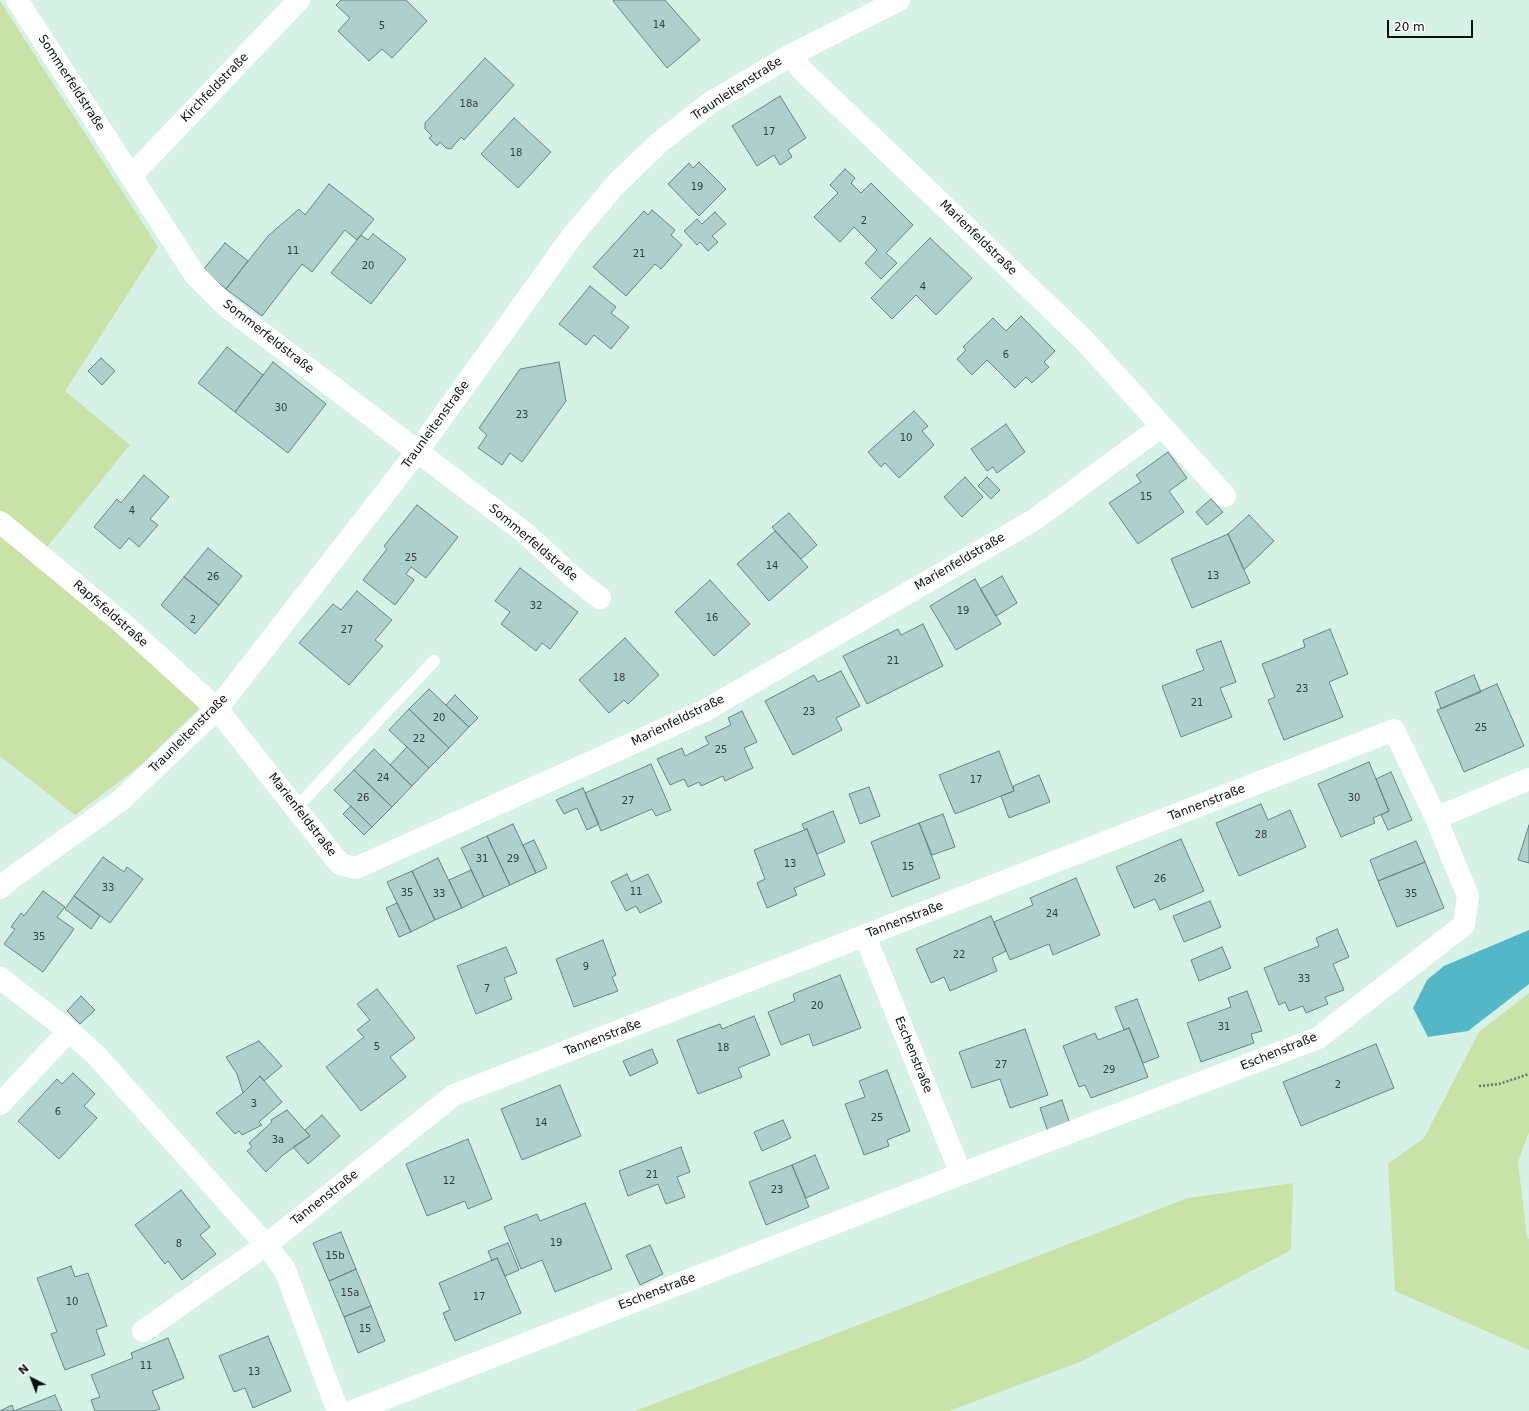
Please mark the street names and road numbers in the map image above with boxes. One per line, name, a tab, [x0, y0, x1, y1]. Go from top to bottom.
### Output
street label: Sommerfeldstraße	[35, 32, 107, 134]
street label: Kirchfeldstraße	[178, 50, 252, 126]
street label: Traunleitenstraße	[689, 54, 785, 124]
street label: Marienfeldstraße	[936, 197, 1020, 279]
street label: Sommerfeldstraße	[220, 297, 316, 377]
street label: Traunleitenstraße	[399, 378, 473, 472]
street label: Sommerfeldstraße	[486, 502, 580, 584]
street label: Marienfeldstraße	[912, 530, 1008, 594]
street label: Rapfsfeldstraße	[70, 578, 150, 650]
street label: Traunleitenstraße	[147, 692, 231, 776]
street label: Marienfeldstraße	[629, 692, 727, 750]
street label: Marienfeldstraße	[265, 770, 339, 860]
street label: Tannenstraße	[1167, 782, 1247, 824]
street label: Tannenstraße	[865, 899, 945, 941]
street label: Eschenstraße	[891, 1015, 935, 1095]
street label: Tannenstraße	[563, 1017, 643, 1059]
street label: Eschenstraße	[1239, 1030, 1319, 1074]
street label: Tannenstraße	[289, 1167, 361, 1229]
street label: Eschenstraße	[617, 1271, 697, 1313]

